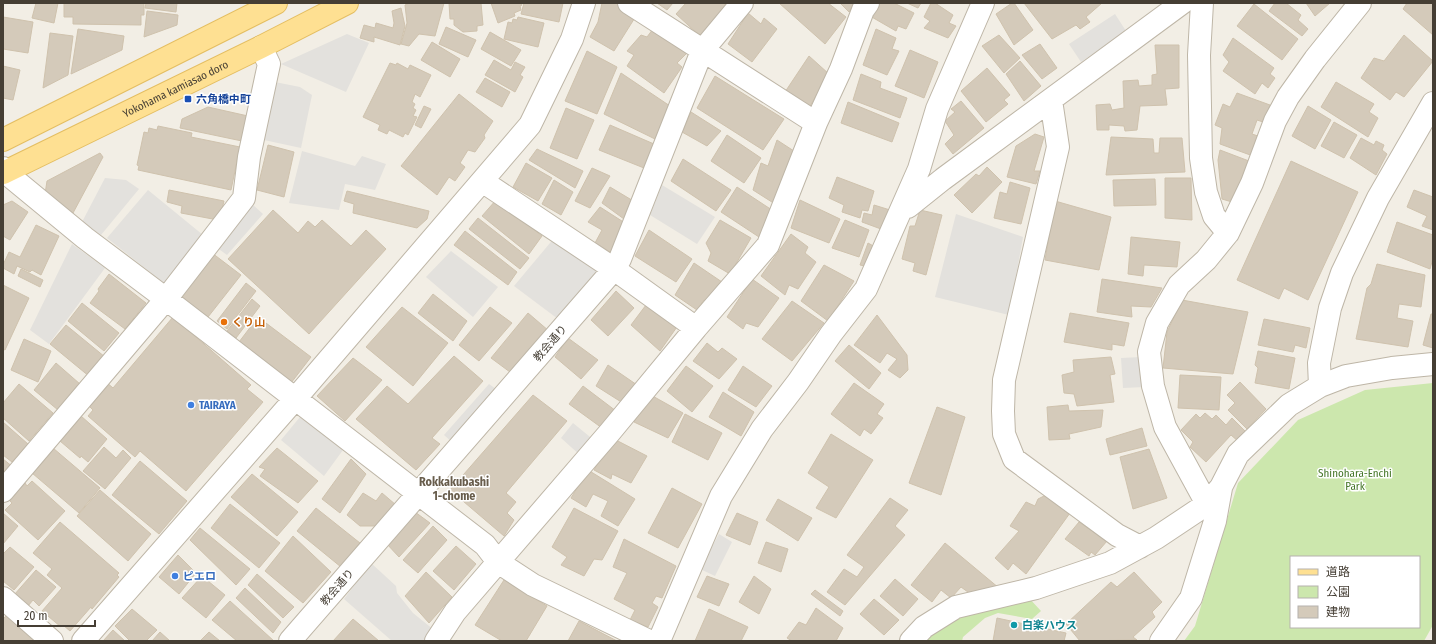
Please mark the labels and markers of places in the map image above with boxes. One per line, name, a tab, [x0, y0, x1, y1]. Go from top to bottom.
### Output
place label: 六角橋中町	[196, 93, 251, 106]
marker: 六角橋中町	[183, 94, 193, 104]
place label: くり山	[232, 316, 265, 329]
marker: くり山	[219, 317, 229, 327]
place label: TAIRAYA	[199, 399, 237, 412]
marker: TAIRAYA	[186, 400, 196, 410]
place label: ピエロ	[183, 570, 216, 583]
marker: ピエロ	[170, 571, 180, 581]
place label: 白楽ハウス	[1022, 619, 1077, 632]
marker: 白楽ハウス	[1009, 620, 1019, 630]

